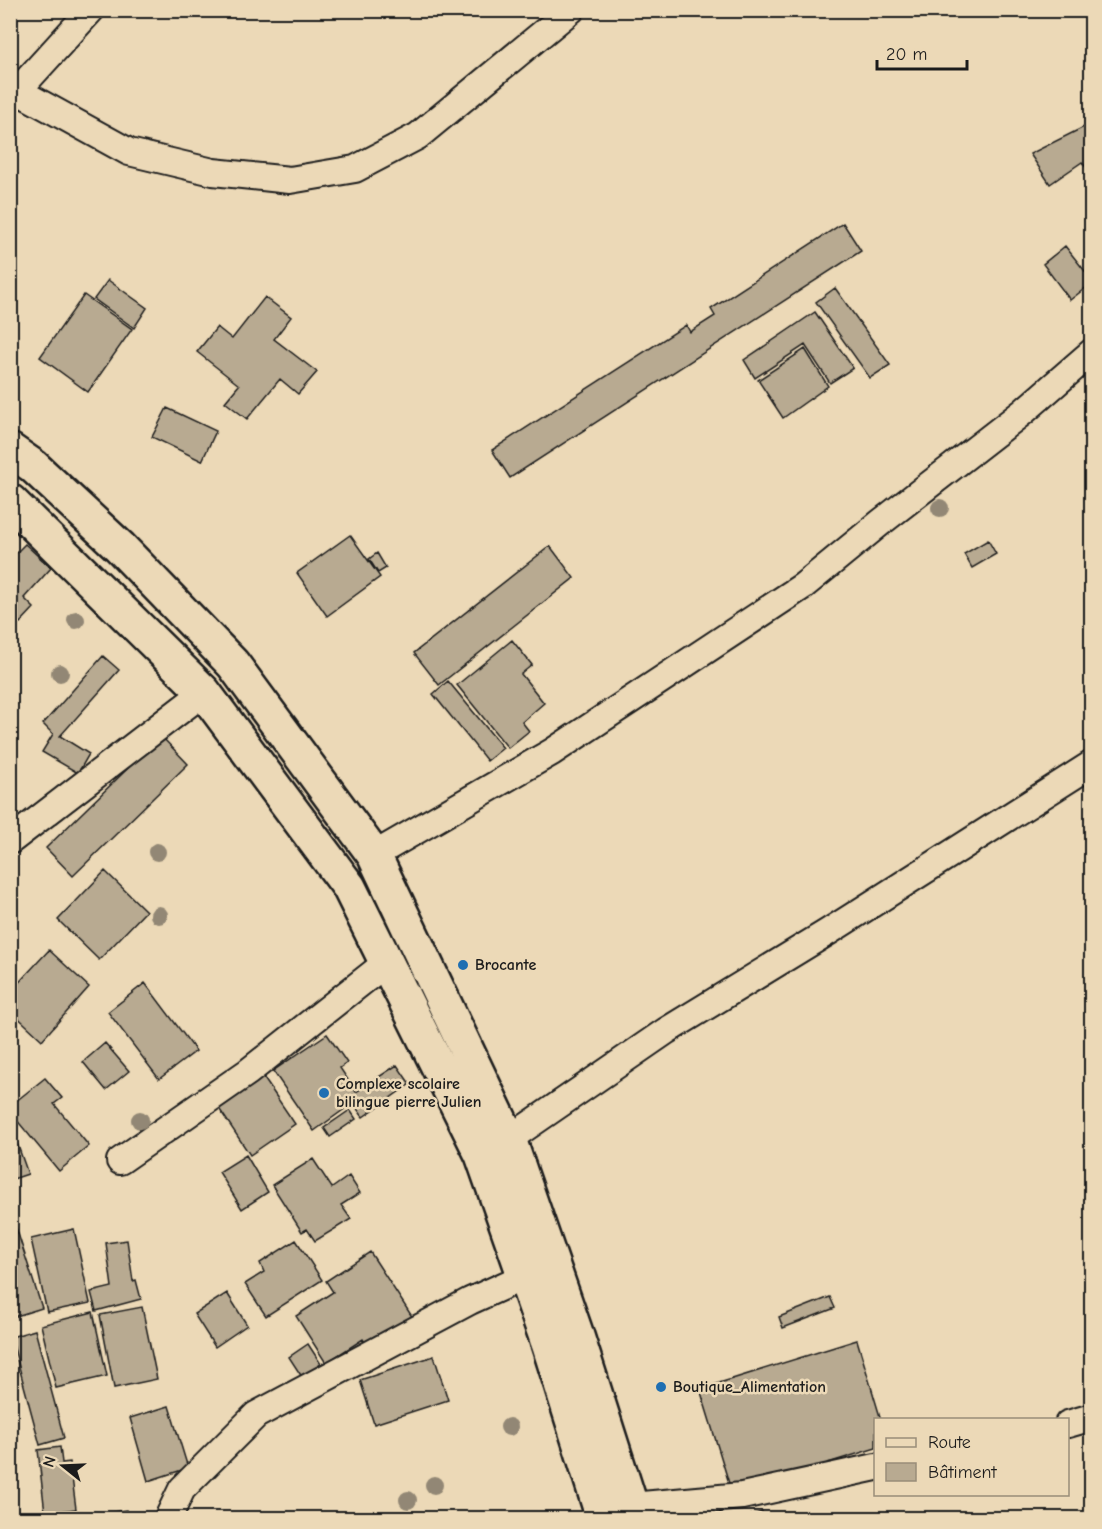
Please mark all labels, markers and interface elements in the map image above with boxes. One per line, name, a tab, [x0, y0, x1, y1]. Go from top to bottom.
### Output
scale bar	[877, 33, 967, 71]
text: 20 m	[886, 44, 927, 65]
place label: Brocante	[475, 956, 536, 974]
marker: Brocante	[456, 958, 470, 972]
place label: Complexe scolaire bilingue pierre Julien	[336, 1075, 481, 1111]
marker: Complexe scolaire bilingue pierre Julien	[317, 1086, 331, 1100]
place label: Boutique_Alimentation	[673, 1378, 826, 1396]
marker: Boutique_Alimentation	[654, 1380, 668, 1394]
legend	[874, 1418, 1069, 1496]
text: Route	[928, 1432, 971, 1453]
north arrow	[33, 1436, 93, 1496]
text: N	[40, 1454, 60, 1469]
text: Bâtiment	[928, 1462, 998, 1483]

